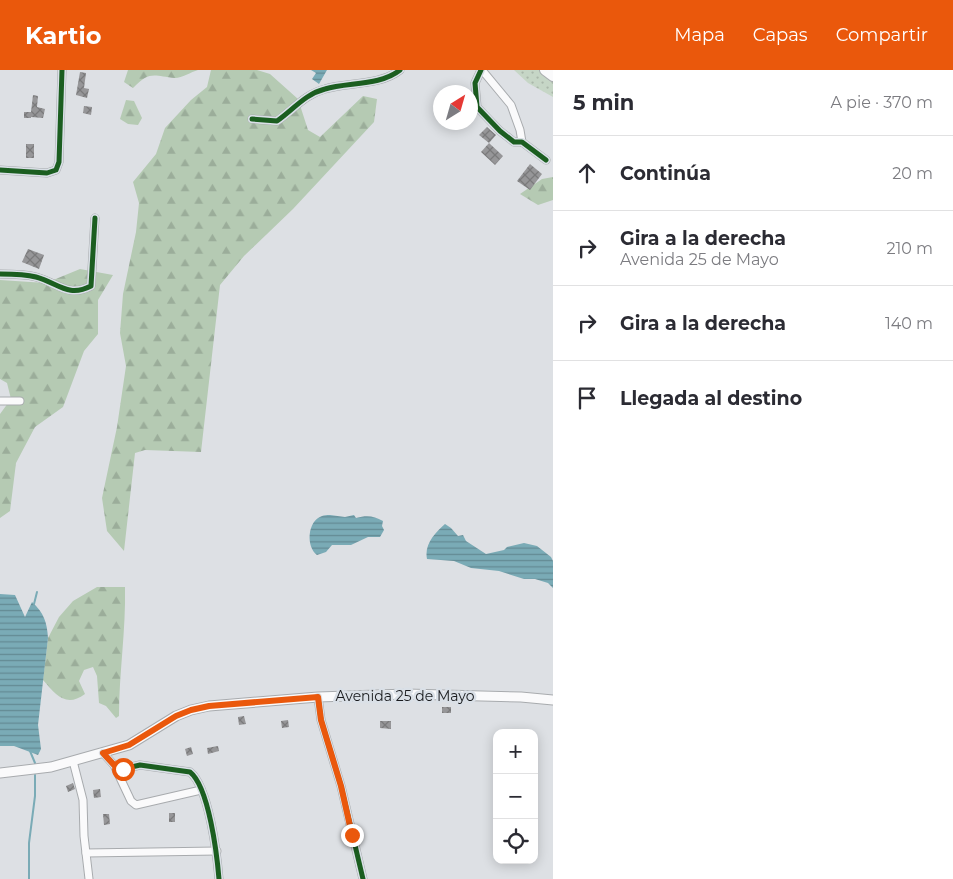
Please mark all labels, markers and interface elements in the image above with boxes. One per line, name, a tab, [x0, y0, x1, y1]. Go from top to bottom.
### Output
text: Kartio	[25, 21, 101, 50]
text: Mapa	[674, 24, 725, 46]
text: Capas	[753, 24, 808, 46]
text: Compartir	[836, 24, 928, 46]
north arrow	[433, 85, 478, 130]
text: 5 min	[573, 90, 634, 115]
text: A pie · 370 m	[830, 93, 933, 112]
icon: ahead	[573, 159, 601, 187]
text: Continúa	[620, 162, 711, 185]
text: 20 m	[892, 164, 933, 183]
text: Gira a la derecha	[620, 227, 786, 250]
icon: right	[573, 234, 601, 262]
text: 210 m	[886, 239, 933, 258]
text: Avenida 25 de Mayo	[620, 250, 779, 269]
icon: right	[573, 309, 601, 337]
text: Gira a la derecha	[620, 312, 786, 335]
text: 140 m	[885, 314, 933, 333]
icon: arrive	[573, 384, 601, 412]
text: Llegada al destino	[620, 387, 802, 410]
street label: Avenida 25 de Mayo	[336, 687, 475, 705]
map controls	[493, 729, 538, 864]
button: +	[493, 729, 538, 774]
route start	[112, 758, 135, 781]
button: −	[493, 774, 538, 819]
button: locate	[493, 819, 538, 864]
route end	[341, 824, 364, 847]

